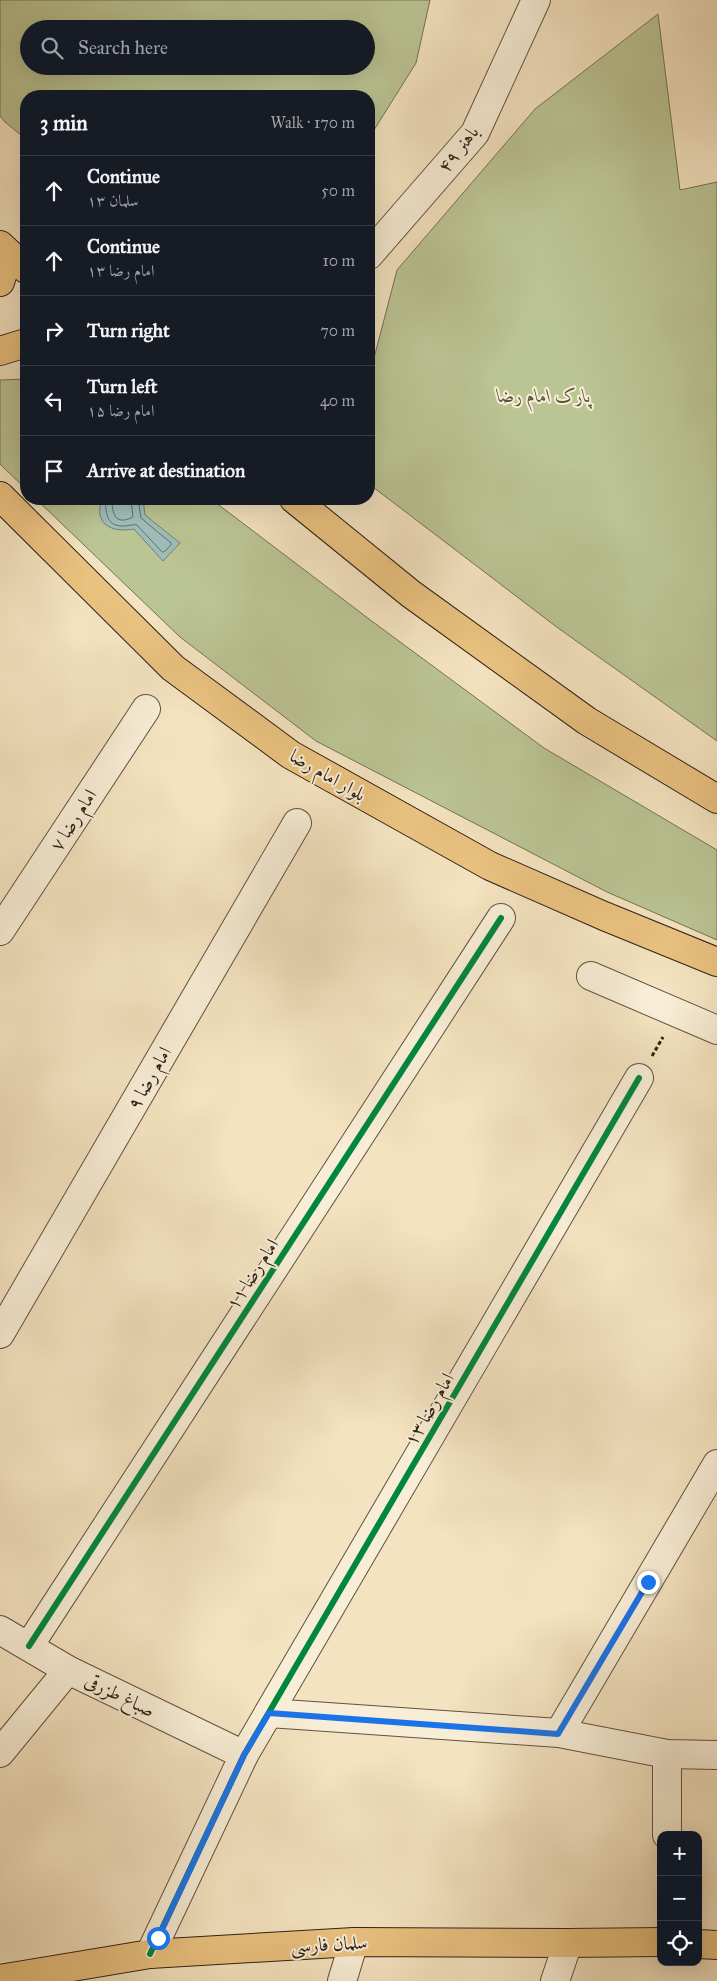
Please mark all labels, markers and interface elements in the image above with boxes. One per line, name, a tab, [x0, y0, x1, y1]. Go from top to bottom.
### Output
search box	[20, 20, 375, 75]
icon: search	[38, 34, 66, 62]
text: Search here	[78, 36, 168, 59]
text: 3 min	[40, 110, 88, 136]
text: Walk · 170 m	[271, 113, 355, 132]
street label: باهنر ۴۹	[433, 121, 483, 177]
text: Continue	[87, 165, 160, 188]
icon: ahead	[40, 177, 68, 205]
text: 50 m	[321, 181, 355, 200]
text: سلمان ۱۳	[87, 191, 139, 210]
text: Continue	[87, 235, 160, 258]
icon: ahead	[40, 247, 68, 275]
text: 10 m	[323, 251, 355, 270]
text: امام رضا ۱۳	[87, 261, 154, 280]
icon: right	[40, 317, 68, 345]
text: Turn right	[87, 319, 170, 342]
text: 70 m	[320, 321, 355, 340]
text: Turn left	[87, 375, 157, 398]
park label: پارک امام رضا	[495, 384, 592, 412]
icon: left	[40, 387, 68, 415]
text: 40 m	[320, 391, 355, 410]
text: امام رضا ۱۵	[87, 401, 154, 420]
icon: arrive	[40, 457, 68, 485]
text: Arrive at destination	[87, 459, 245, 482]
street label: بلوار امام رضا	[283, 744, 370, 810]
street label: امام رضا ۷	[45, 785, 106, 858]
street label: امام رضا ۹	[122, 1042, 181, 1116]
street label: امام رضا ۱۱	[221, 1234, 288, 1317]
street label: امام رضا ۱۳	[399, 1369, 463, 1452]
route end	[637, 1571, 660, 1594]
street label: صباغ طزرقی	[79, 1668, 159, 1725]
map controls	[657, 1831, 702, 1966]
button: +	[657, 1831, 702, 1876]
button: −	[657, 1876, 702, 1921]
button: locate	[657, 1921, 702, 1966]
route start	[147, 1927, 170, 1950]
street label: سلمان فارسی	[290, 1931, 368, 1959]

